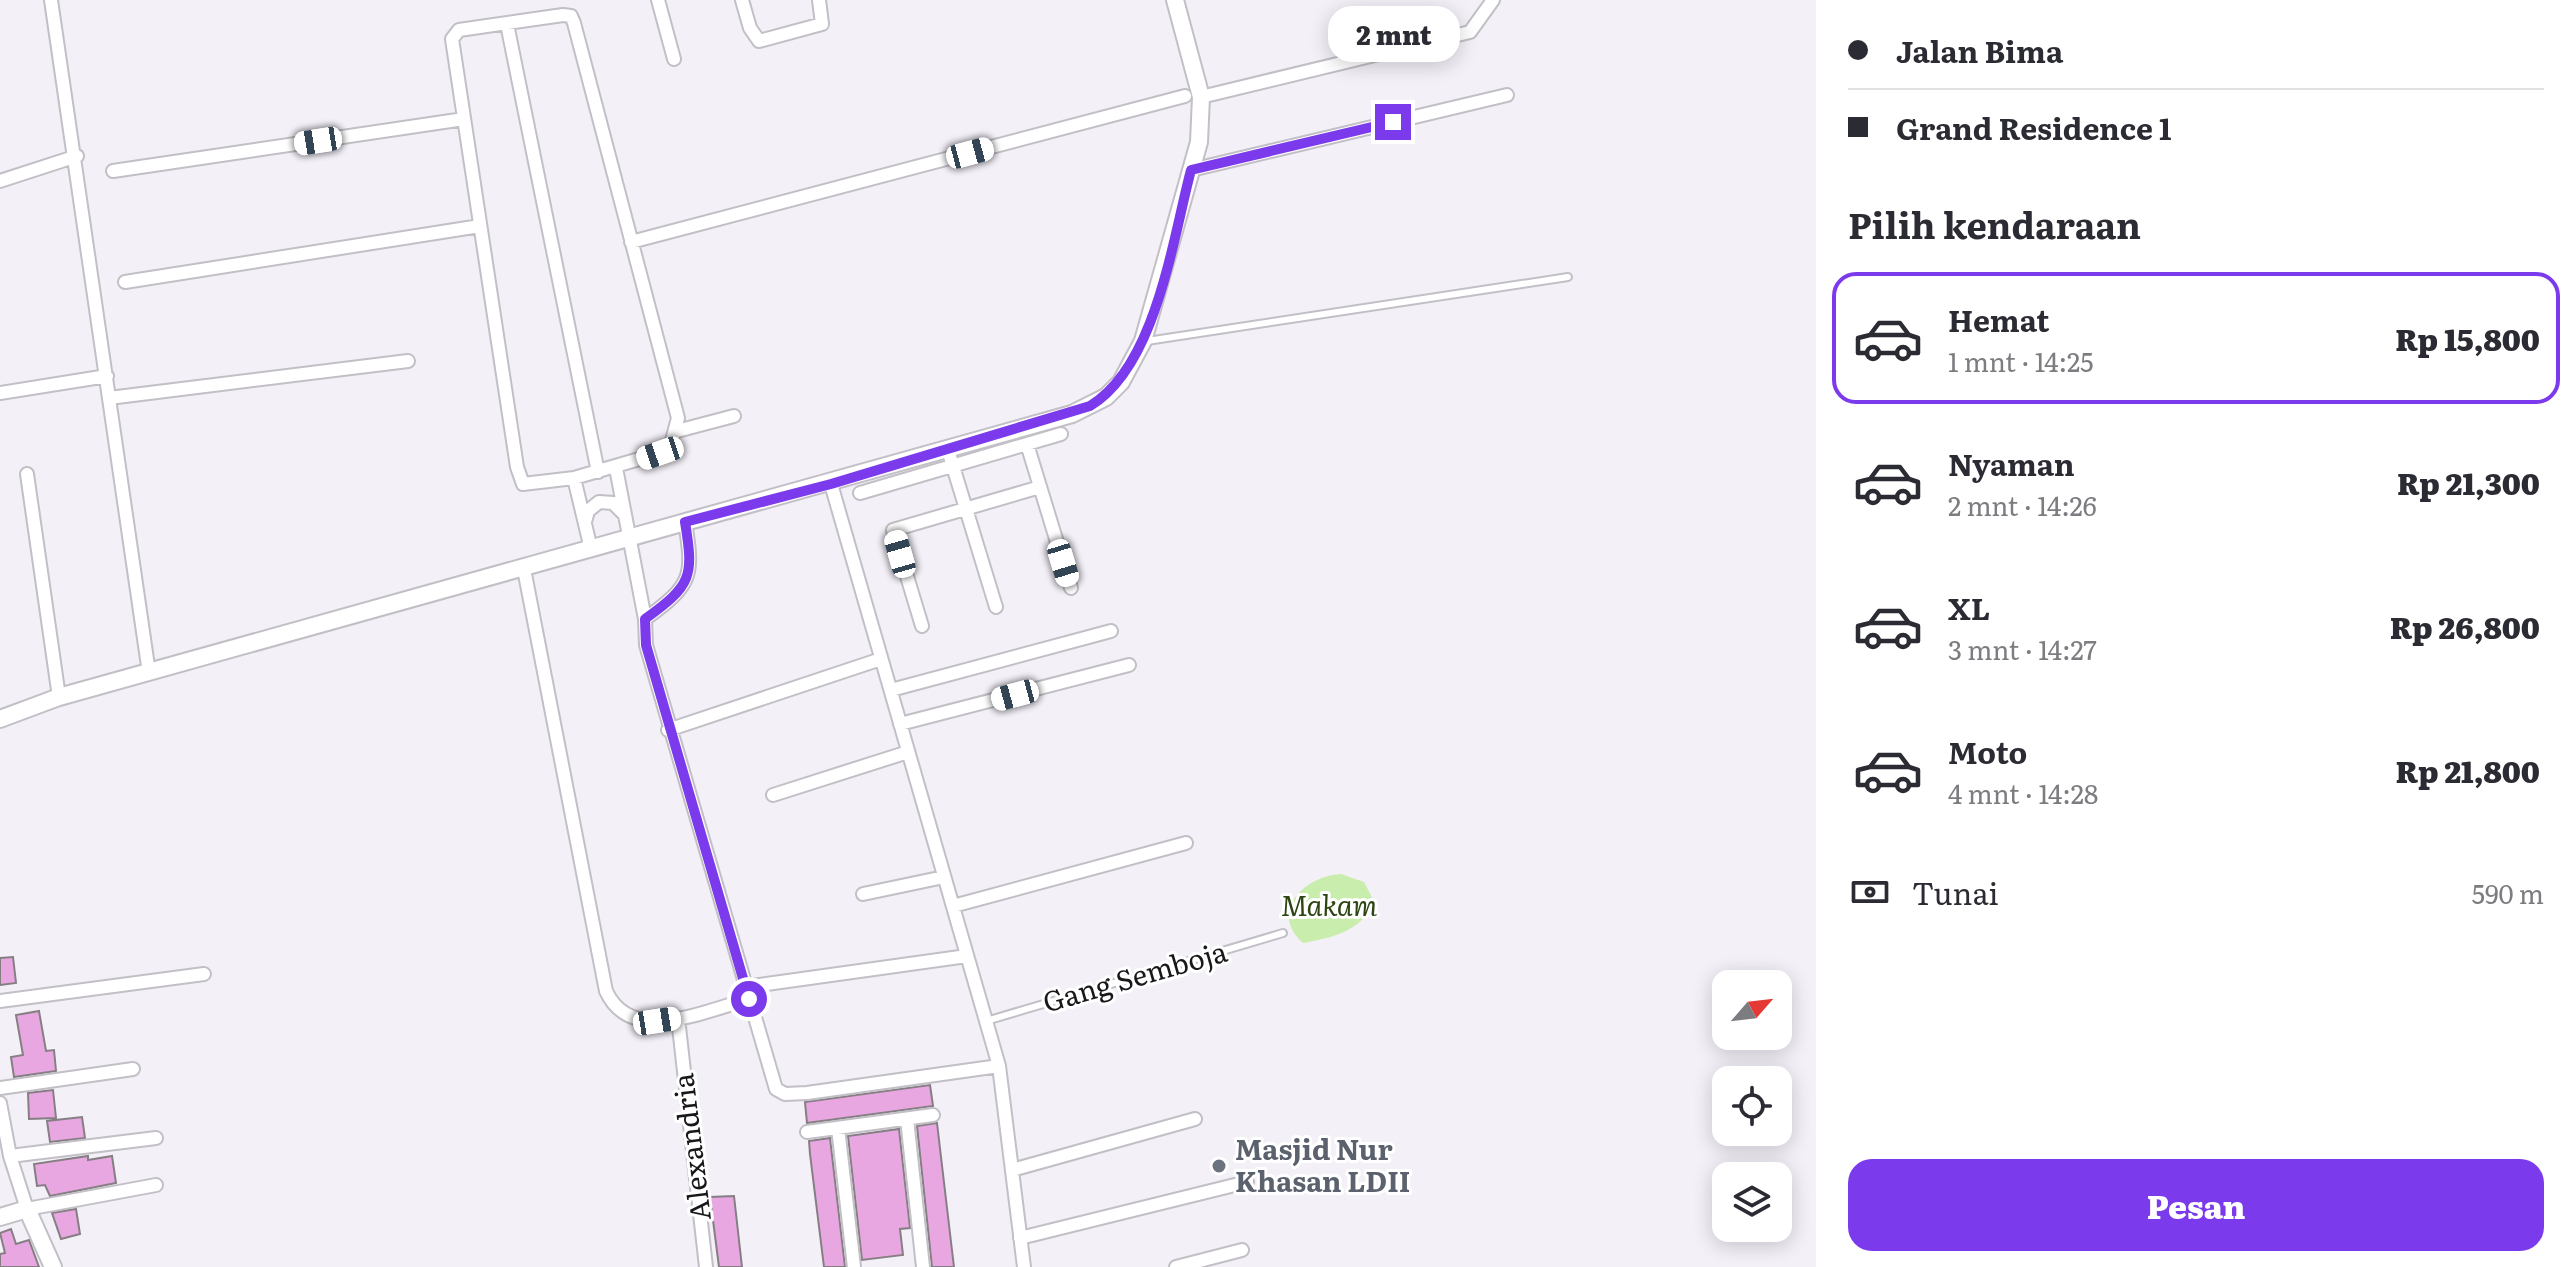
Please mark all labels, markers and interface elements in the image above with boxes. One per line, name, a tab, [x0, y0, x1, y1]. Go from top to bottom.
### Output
callout: 2 mnt	[1327, 6, 1459, 62]
text: 2 mnt	[1356, 14, 1432, 53]
text: Jalan Bima	[1896, 28, 2063, 72]
route end	[1375, 104, 1411, 140]
text: Grand Residence 1	[1896, 105, 2171, 149]
car	[292, 125, 344, 157]
car	[944, 135, 996, 171]
text: Pilih kendaraan	[1848, 197, 2141, 250]
text: Hemat	[1948, 297, 2049, 341]
icon: car	[1852, 302, 1924, 374]
text: Rp 15,800	[2395, 316, 2540, 360]
text: 1 mnt · 14:25	[1948, 341, 2093, 380]
car	[633, 434, 687, 472]
text: Nyaman	[1948, 441, 2075, 485]
icon: car	[1852, 446, 1924, 518]
text: Rp 21,300	[2397, 460, 2540, 504]
text: 2 mnt · 14:26	[1948, 485, 2097, 524]
car	[882, 528, 918, 580]
car	[1045, 537, 1081, 589]
text: XL	[1948, 585, 1990, 629]
icon: car	[1852, 590, 1924, 662]
text: Rp 26,800	[2390, 604, 2540, 648]
text: 3 mnt · 14:27	[1948, 629, 2097, 668]
car	[989, 677, 1041, 713]
text: Moto	[1948, 729, 2027, 773]
icon: car	[1852, 734, 1924, 806]
text: Rp 21,800	[2396, 748, 2540, 792]
text: 4 mnt · 14:28	[1948, 773, 2098, 812]
icon: cash	[1848, 870, 1892, 914]
text: Tunai	[1912, 870, 1999, 914]
text: 590 m	[2472, 873, 2544, 912]
park label: Makam	[1281, 883, 1378, 925]
street label: Gang Semboja	[1038, 929, 1231, 1021]
north arrow	[1712, 970, 1792, 1050]
map controls	[1712, 970, 1792, 1242]
route start	[731, 981, 767, 1017]
car	[631, 1005, 683, 1037]
button: locate	[1712, 1066, 1792, 1146]
street label: Alexandria	[660, 1071, 720, 1223]
place label: Masjid Nur Khasan LDII	[1235, 1127, 1411, 1201]
marker: Masjid Nur Khasan LDII	[1210, 1157, 1228, 1175]
button: Pesan	[1848, 1159, 2544, 1251]
button: layers	[1712, 1162, 1792, 1242]

